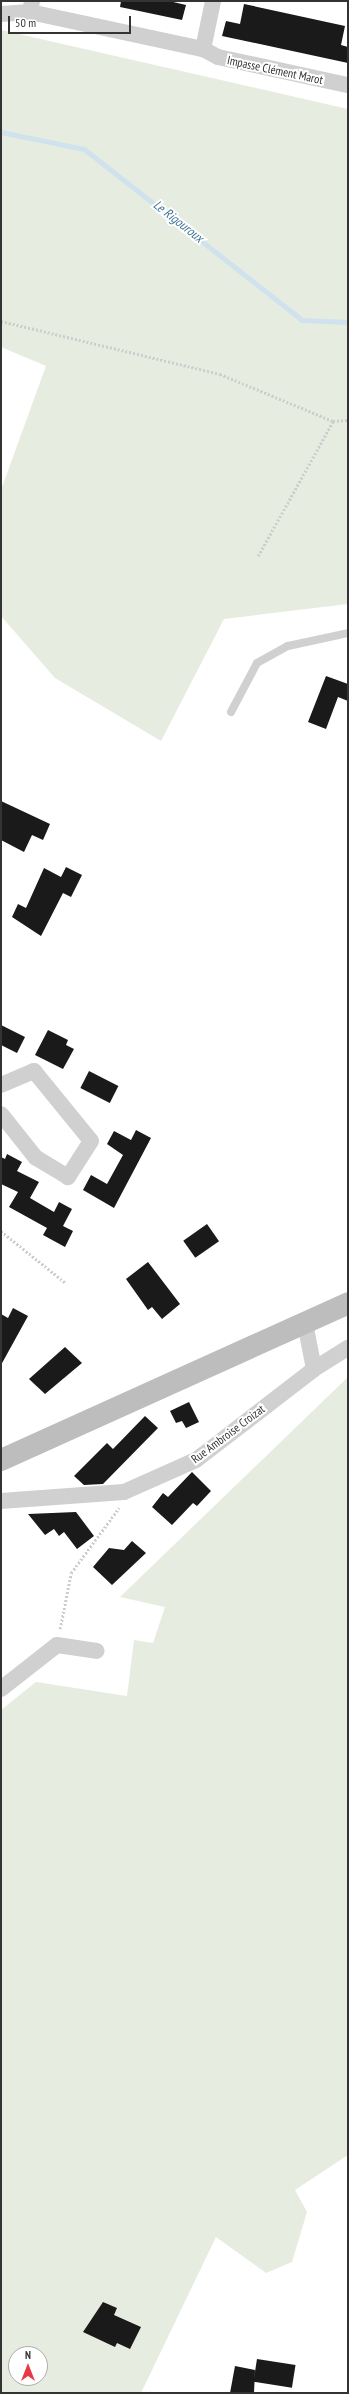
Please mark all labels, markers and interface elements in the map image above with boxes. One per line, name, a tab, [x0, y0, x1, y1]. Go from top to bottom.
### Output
scale bar	[10, 8, 133, 34]
text: 50 m	[15, 15, 36, 30]
street label: Impasse Clément Marot	[226, 53, 324, 87]
water label: Le Rigouroux	[150, 198, 206, 246]
street label: Rue Ambroise Croizat	[188, 1402, 268, 1466]
north arrow	[8, 2346, 48, 2386]
text: N	[25, 2348, 31, 2362]

